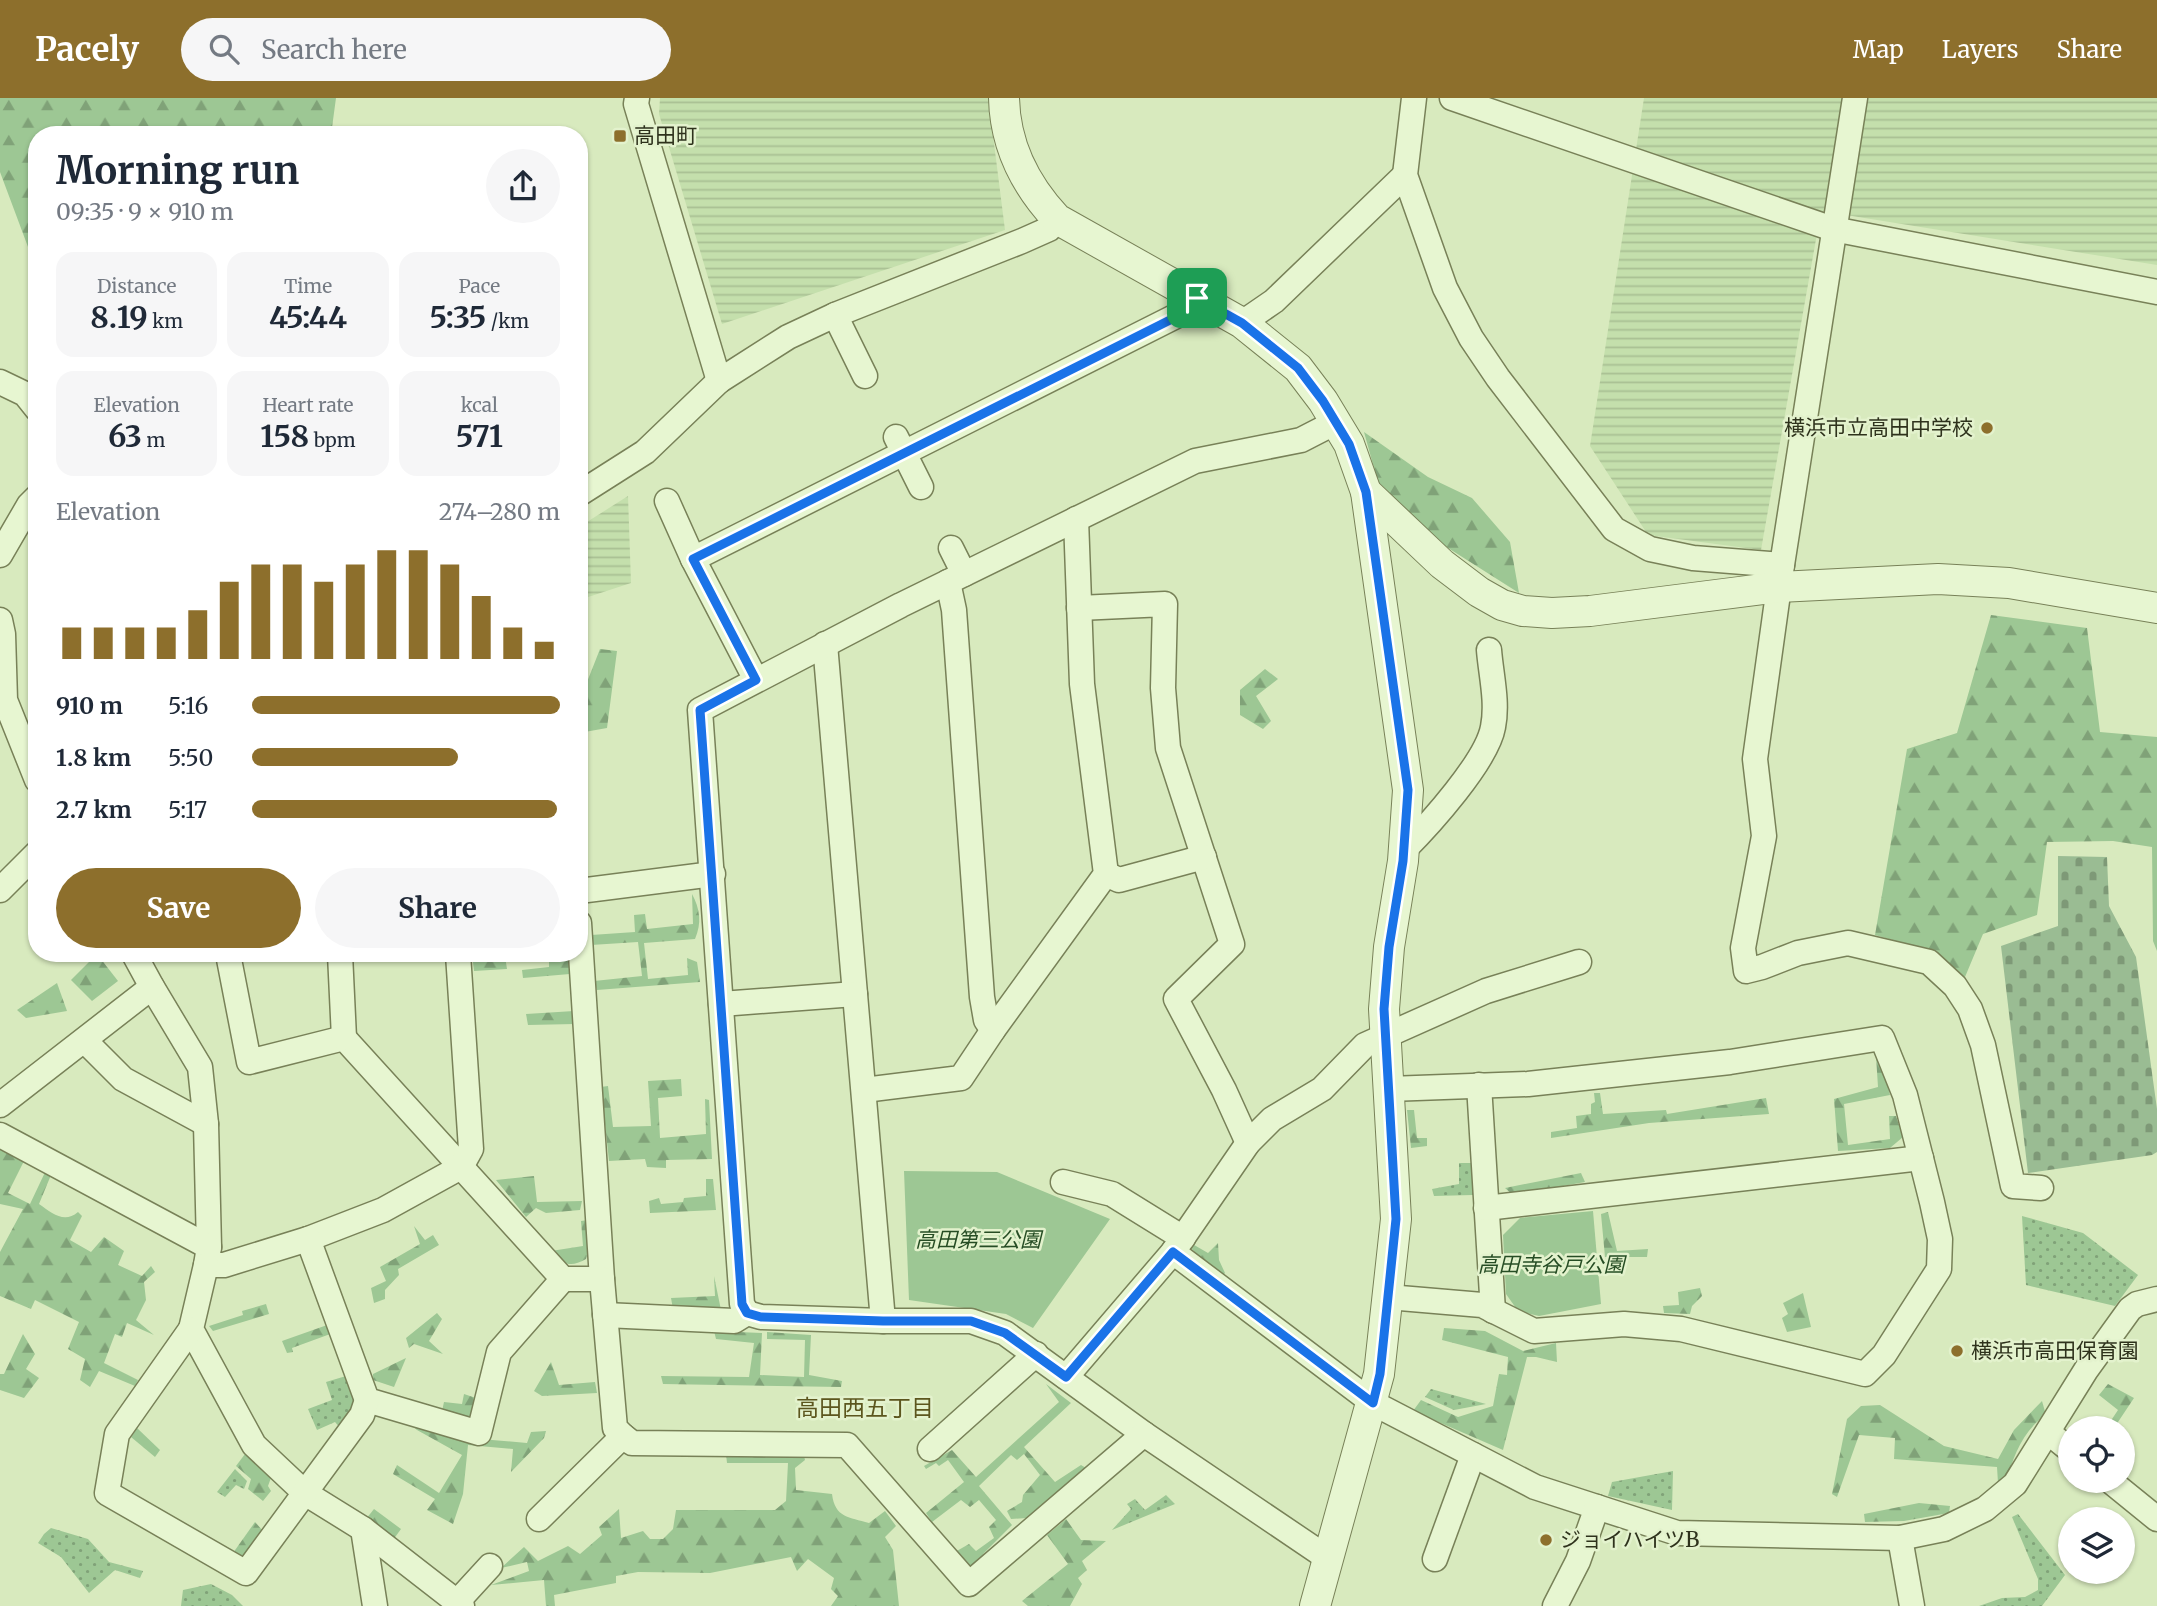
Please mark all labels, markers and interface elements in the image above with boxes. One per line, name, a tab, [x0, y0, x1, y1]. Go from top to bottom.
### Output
search box	[181, 18, 671, 81]
text: Pacely	[35, 29, 139, 70]
icon: search	[205, 30, 243, 68]
text: Search here	[261, 33, 407, 66]
text: Map	[1853, 34, 1904, 65]
text: Layers	[1942, 34, 2018, 65]
text: Share	[2056, 34, 2122, 65]
place label: 高田町	[634, 122, 697, 149]
marker: 高田町	[612, 128, 628, 144]
text: Morning run	[56, 147, 299, 194]
button: share	[486, 149, 560, 223]
text: 09:35 · 9 × 910 m	[56, 197, 234, 226]
pin	[1167, 268, 1227, 328]
text: Distance	[97, 274, 176, 298]
text: Time	[284, 274, 332, 298]
text: Pace	[459, 274, 500, 298]
icon: arrive	[1178, 279, 1216, 317]
text: 8.19	[90, 298, 148, 336]
text: 45:44	[269, 298, 347, 336]
text: 5:35	[430, 298, 486, 336]
text: km	[148, 309, 183, 333]
text: /km	[486, 309, 529, 333]
text: Elevation	[94, 393, 180, 417]
text: Heart rate	[263, 393, 353, 417]
text: kcal	[461, 393, 498, 417]
place label: 横浜市立高田中学校	[1784, 414, 1973, 441]
text: 63	[108, 417, 142, 455]
text: 158	[260, 417, 309, 455]
text: 571	[456, 417, 503, 455]
marker: 横浜市立高田中学校	[1979, 420, 1995, 436]
text: m	[142, 428, 165, 452]
text: bpm	[309, 428, 356, 452]
text: Elevation	[56, 497, 160, 526]
text: 274–280 m	[439, 497, 560, 526]
text: 910 m	[56, 691, 123, 720]
text: 5:16	[168, 691, 208, 720]
text: 1.8 km	[56, 743, 131, 772]
text: 5:50	[168, 743, 213, 772]
text: 2.7 km	[56, 795, 132, 824]
text: 5:17	[168, 795, 207, 824]
button: Save	[56, 868, 301, 948]
button: Share	[315, 868, 560, 948]
park label: 高田第三公園	[915, 1226, 1044, 1253]
park label: 高田寺谷戸公園	[1478, 1251, 1627, 1278]
place label: 横浜市高田保育園	[1971, 1337, 2139, 1364]
marker: 横浜市高田保育園	[1949, 1343, 1965, 1359]
district label: 高田西五丁目	[796, 1393, 934, 1422]
map controls	[2058, 1416, 2135, 1584]
button: locate	[2058, 1416, 2135, 1493]
button: layers	[2058, 1507, 2135, 1584]
place label: ジョイハイツB	[1560, 1526, 1699, 1553]
marker: ジョイハイツB	[1538, 1532, 1554, 1548]

